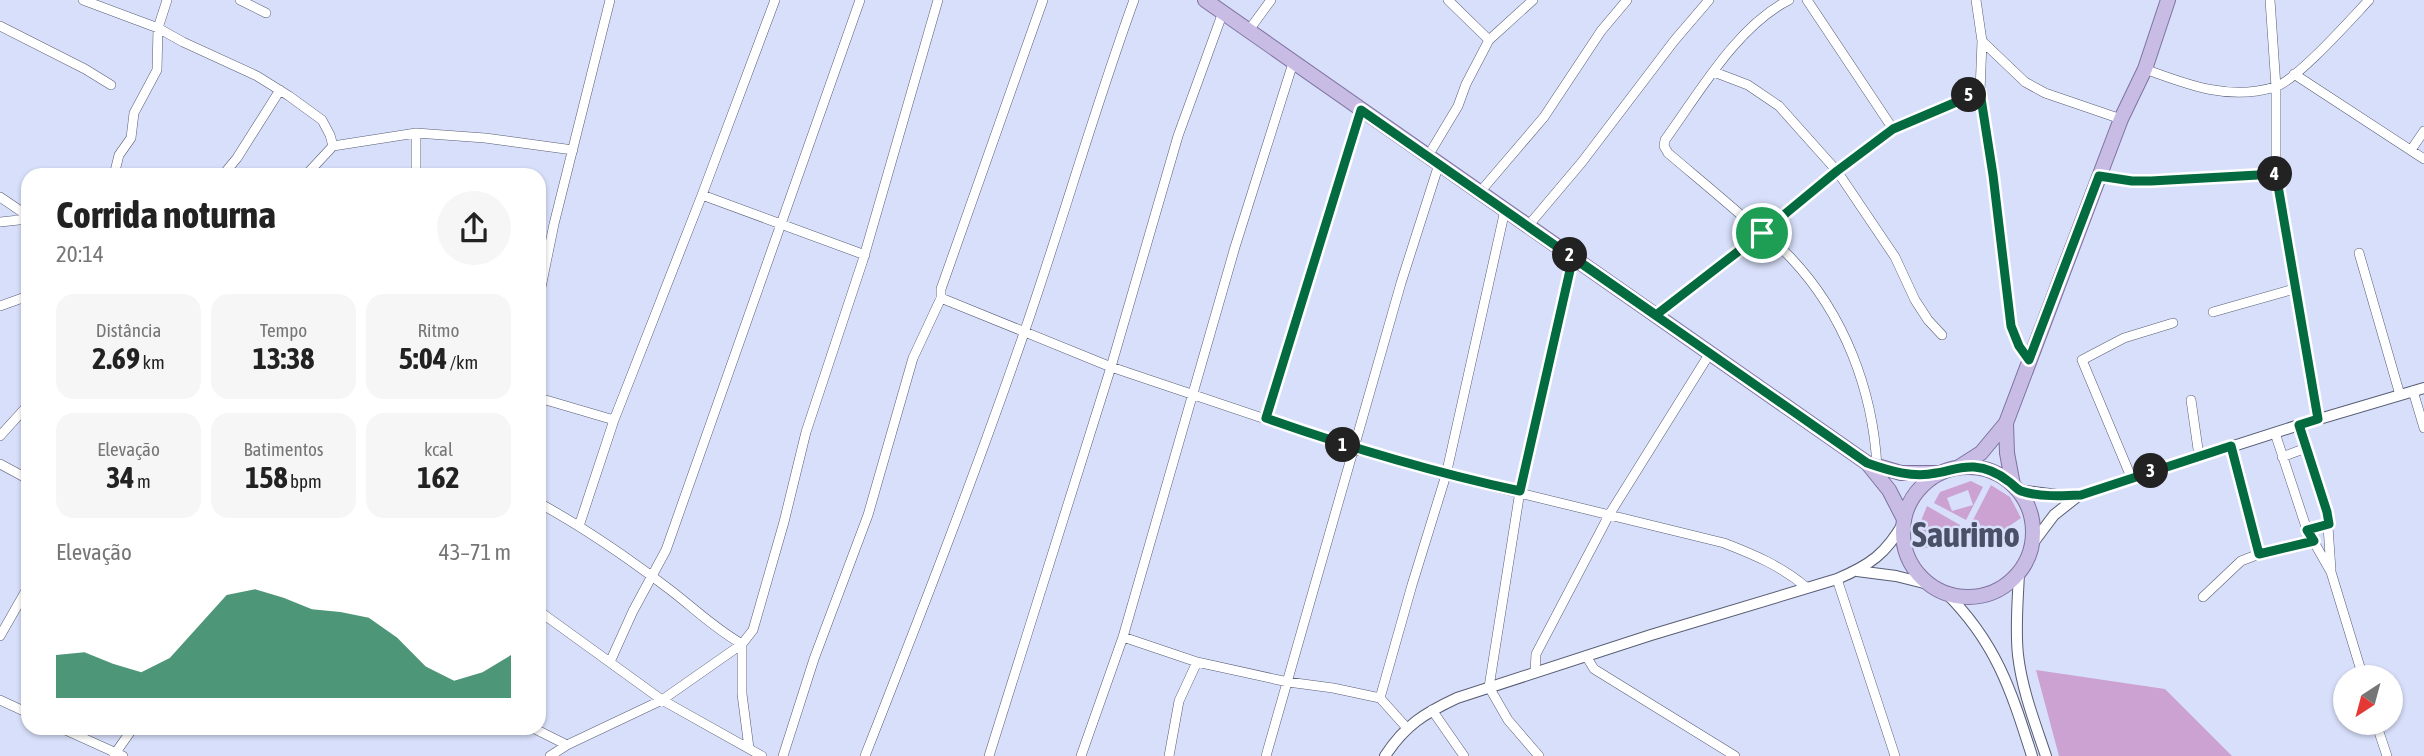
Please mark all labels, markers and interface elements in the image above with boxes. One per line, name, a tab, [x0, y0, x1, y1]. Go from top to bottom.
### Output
pin: 5	[1952, 78, 1986, 112]
text: 5	[1964, 83, 1973, 105]
pin: 4	[2258, 156, 2292, 192]
text: 4	[2270, 162, 2279, 184]
button: share	[437, 191, 511, 265]
text: Corrida noturna	[56, 193, 276, 236]
pin	[1732, 203, 1792, 263]
icon: arrive	[1743, 214, 1781, 252]
pin: 2	[1552, 238, 1588, 272]
text: 20:14	[56, 241, 104, 267]
text: 2	[1565, 243, 1574, 265]
text: Distância	[96, 319, 161, 341]
text: Tempo	[260, 319, 307, 341]
text: Ritmo	[418, 319, 459, 341]
text: 2.69	[92, 341, 140, 375]
text: 13:38	[253, 341, 314, 375]
text: 5:04	[399, 341, 447, 375]
text: km	[140, 351, 165, 373]
text: /km	[447, 351, 478, 373]
pin: 1	[1326, 428, 1360, 462]
text: 1	[1338, 433, 1347, 455]
text: Elevação	[97, 438, 160, 460]
text: Batimentos	[243, 438, 324, 460]
text: kcal	[424, 438, 453, 460]
pin: 3	[2134, 454, 2168, 489]
text: 3	[2146, 459, 2155, 481]
text: 34	[106, 460, 134, 494]
text: 158	[245, 460, 288, 494]
text: 162	[417, 460, 460, 494]
text: m	[134, 470, 151, 492]
text: bpm	[288, 470, 322, 492]
district label: Saurimo	[1912, 514, 2020, 554]
text: Elevação	[56, 539, 132, 565]
text: 43–71 m	[439, 539, 511, 565]
north arrow	[2333, 665, 2403, 735]
map controls	[2333, 665, 2403, 735]

